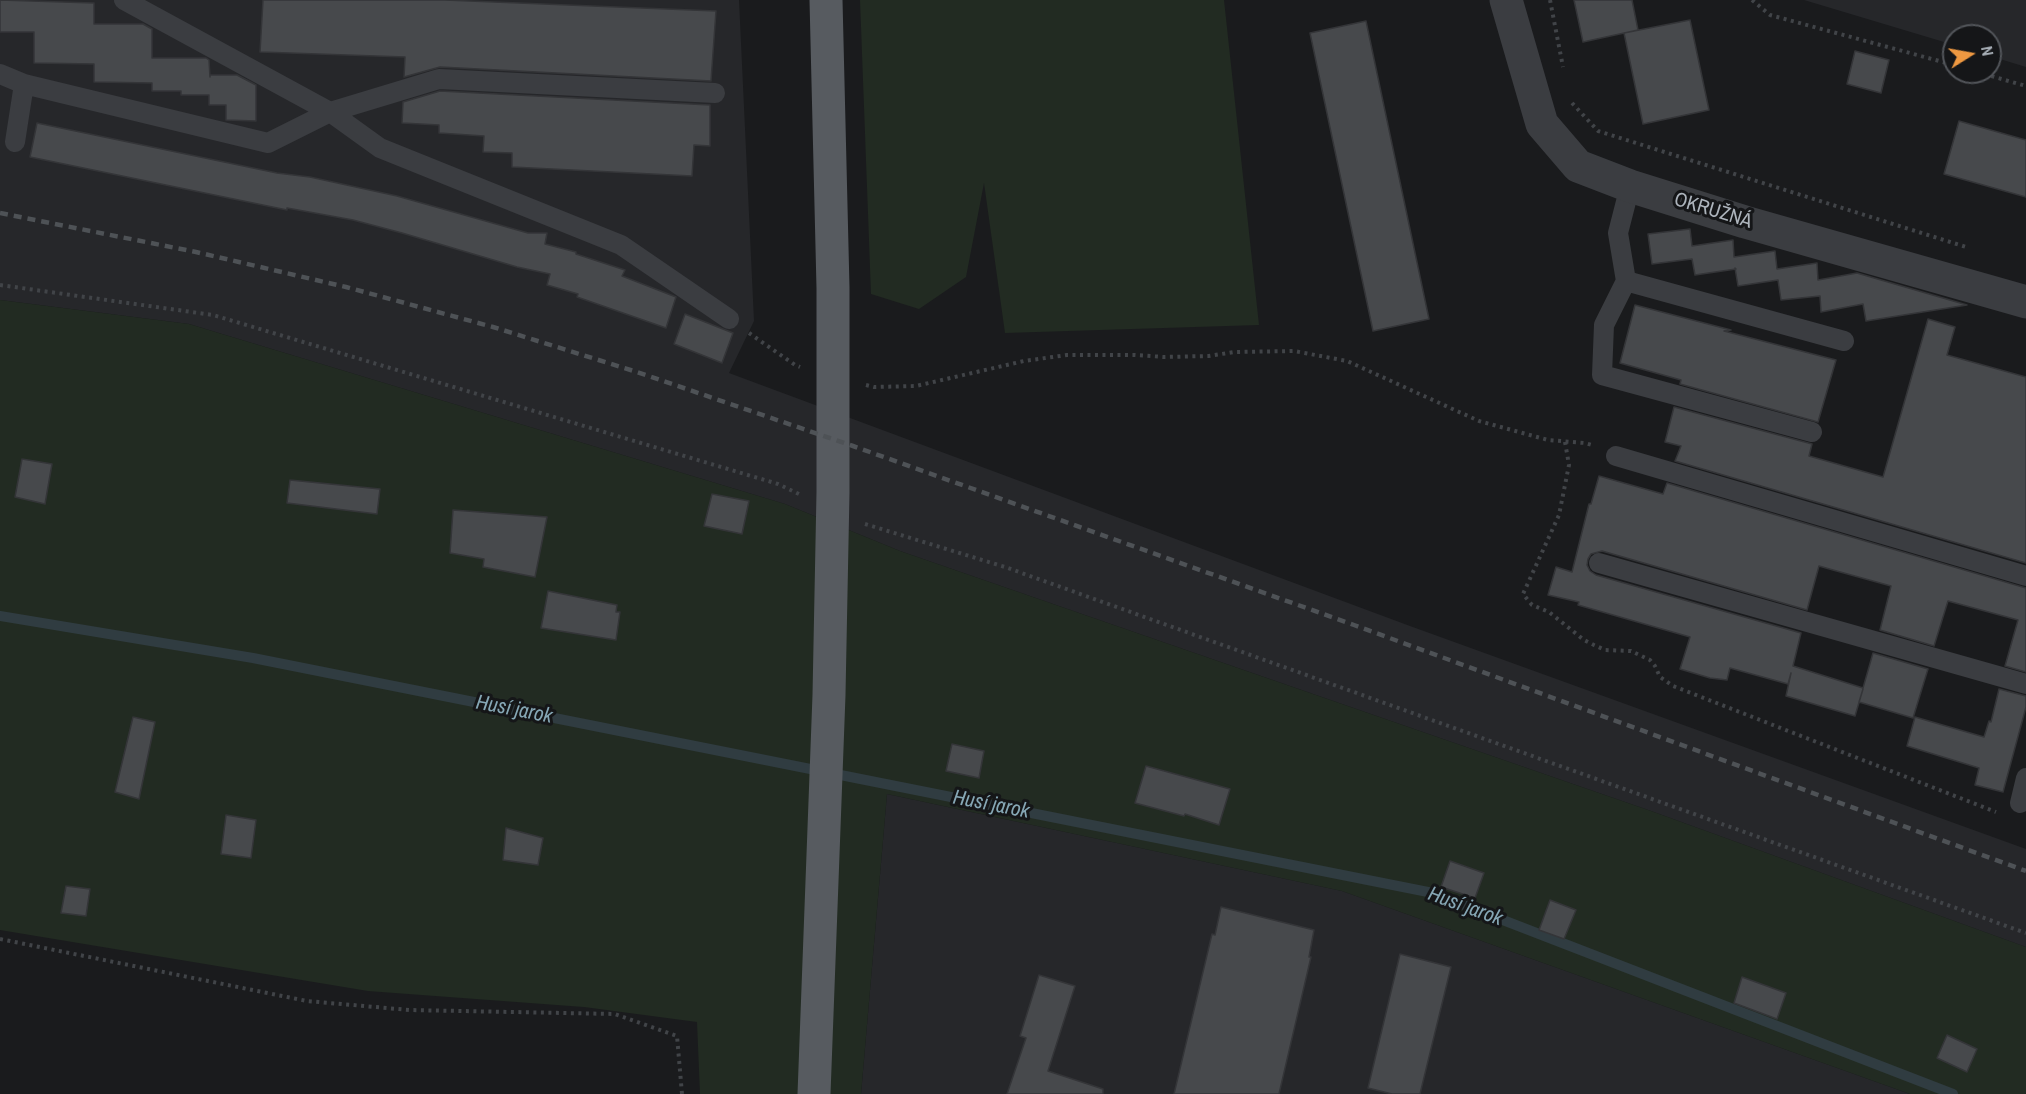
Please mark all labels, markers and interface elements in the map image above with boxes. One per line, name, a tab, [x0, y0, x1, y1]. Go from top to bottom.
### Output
north arrow	[1942, 24, 2002, 84]
text: N	[1976, 44, 1999, 58]
street label: OKRUŽNÁ	[1671, 188, 1755, 234]
water label: Husí jarok	[474, 690, 554, 730]
water label: Husí jarok	[951, 785, 1031, 825]
water label: Husí jarok	[1424, 882, 1506, 932]

